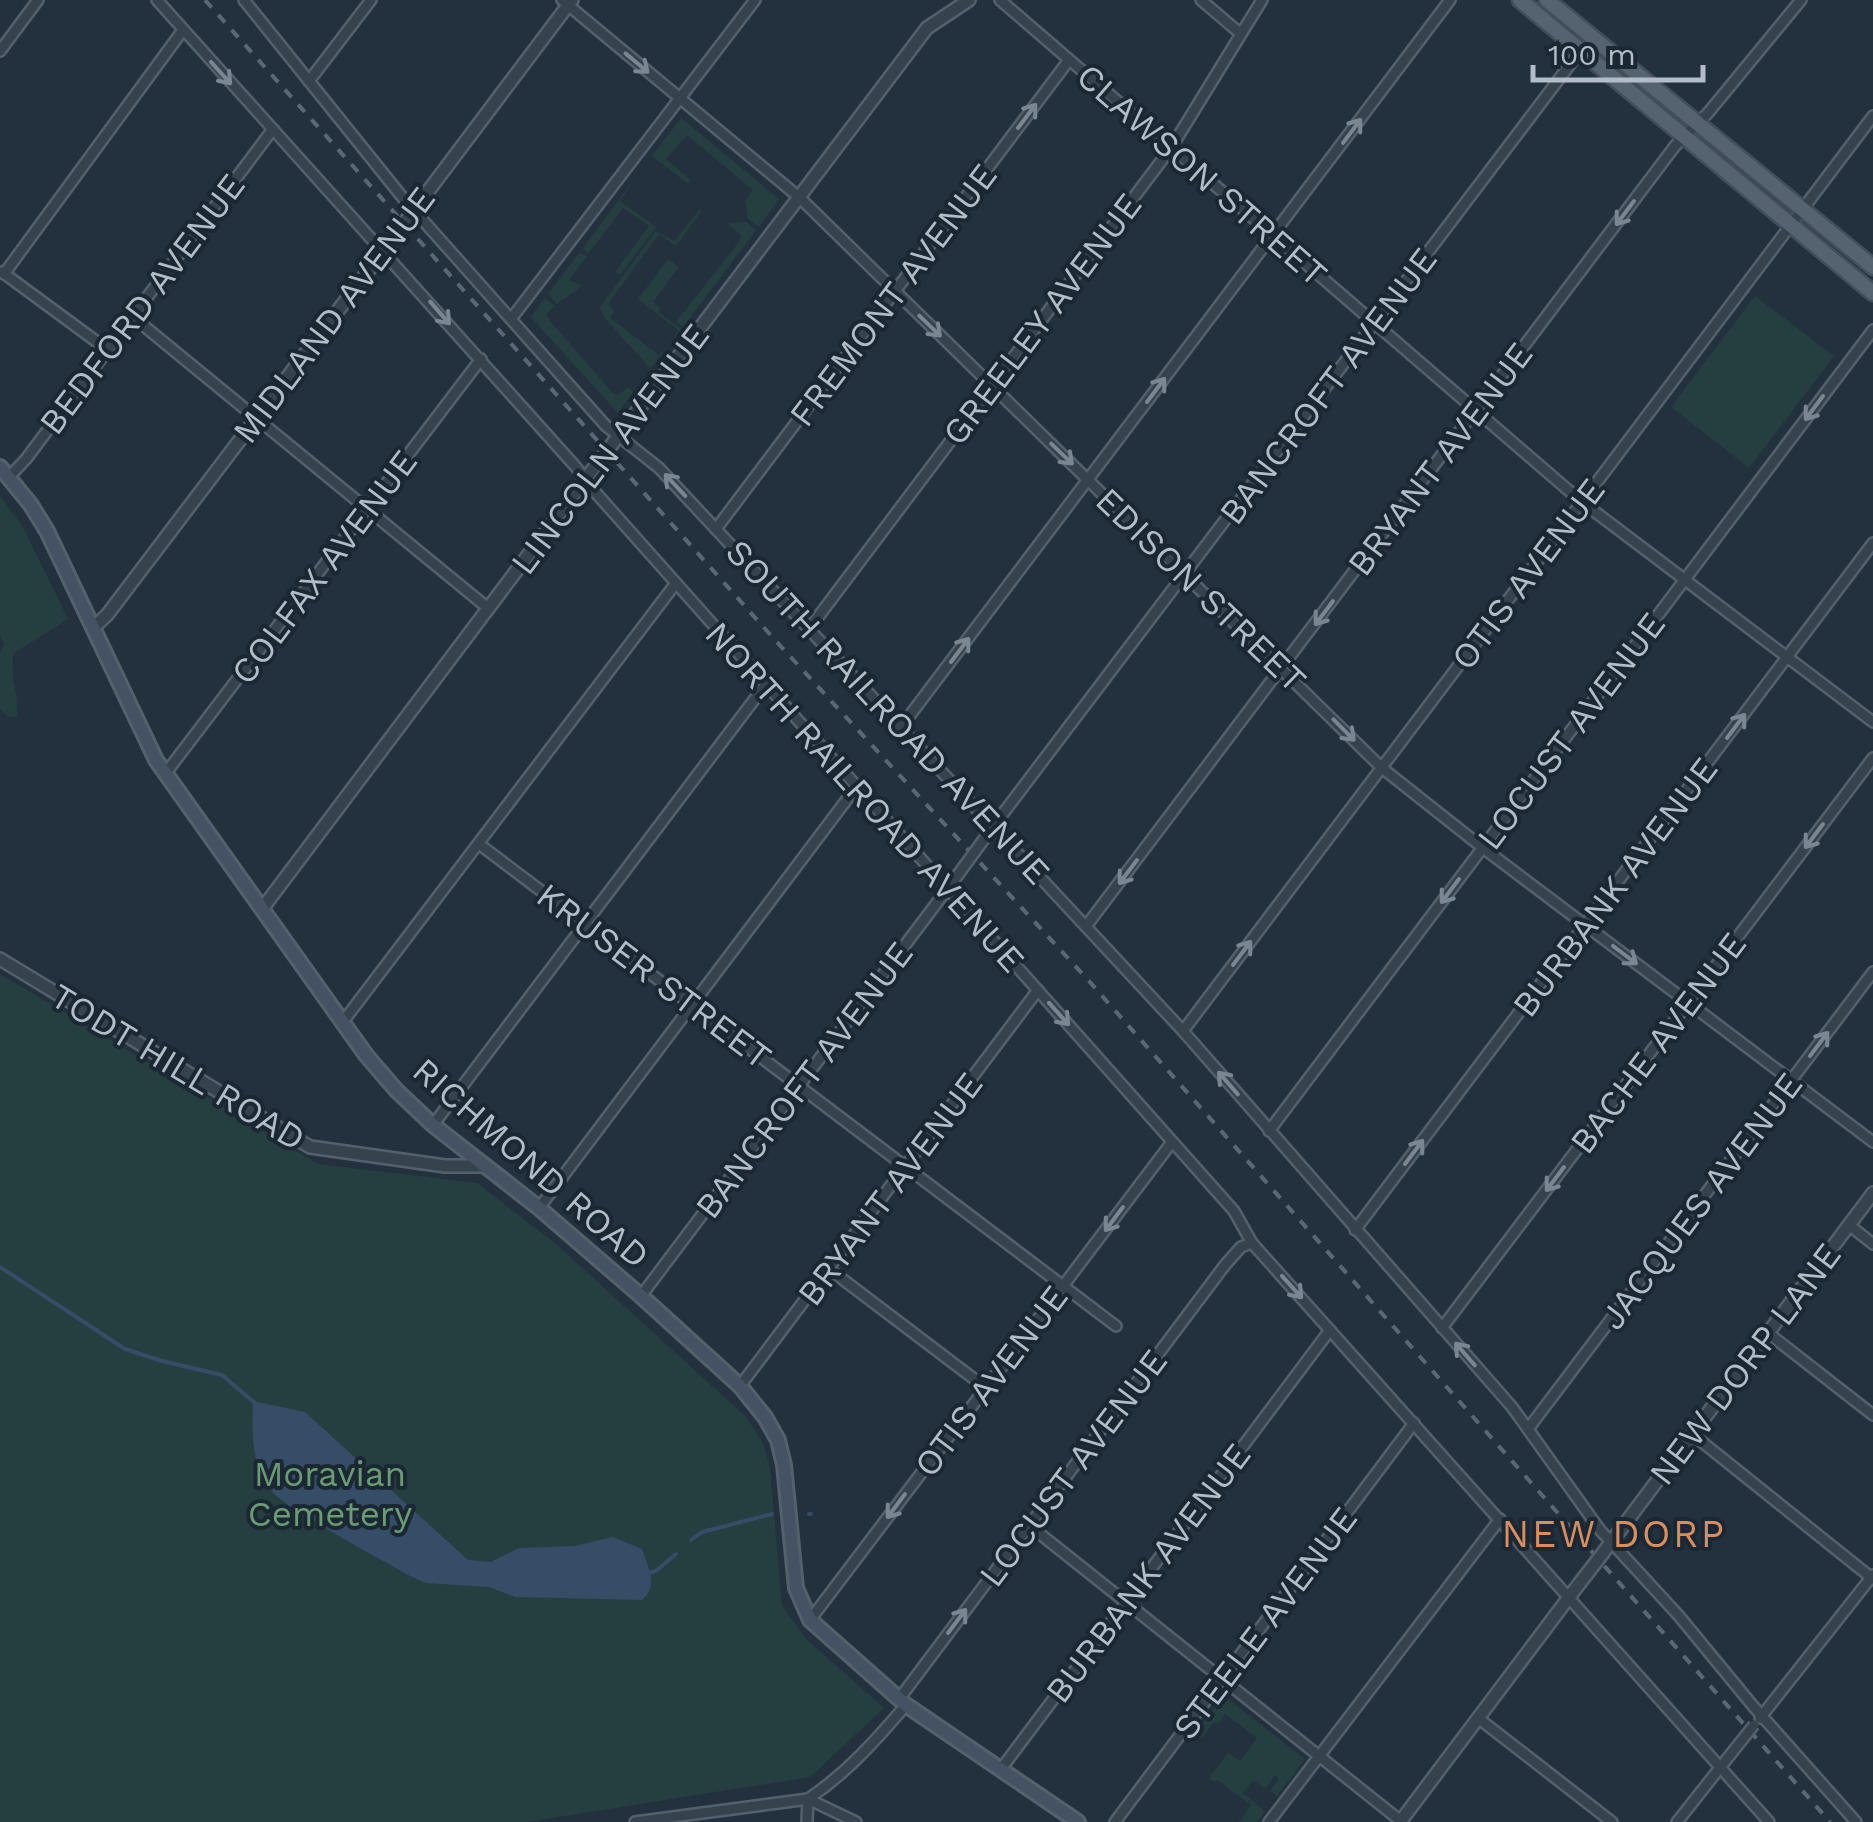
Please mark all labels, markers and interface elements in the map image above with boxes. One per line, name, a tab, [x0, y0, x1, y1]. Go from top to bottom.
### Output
scale bar	[1533, 20, 1703, 82]
text: 100 m	[1548, 37, 1636, 72]
one-way arrow	[623, 51, 649, 73]
street label: CLAWSON STREET	[1068, 55, 1336, 295]
one-way arrow	[210, 60, 233, 85]
one-way arrow	[1017, 103, 1038, 130]
one-way arrow	[1341, 118, 1362, 145]
street label: FREMONT AVENUE	[780, 155, 1006, 435]
street label: BEDFORD AVENUE	[30, 165, 254, 443]
street label: MIDLAND AVENUE	[224, 179, 444, 451]
street label: GREELEY AVENUE	[934, 185, 1150, 453]
one-way arrow	[1614, 199, 1635, 226]
street label: BANCROFT AVENUE	[1210, 239, 1446, 533]
one-way arrow	[428, 300, 451, 325]
one-way arrow	[917, 314, 942, 338]
street label: LINCOLN AVENUE	[502, 315, 718, 583]
street label: BRYANT AVENUE	[1339, 334, 1541, 584]
one-way arrow	[1146, 377, 1167, 404]
one-way arrow	[1804, 394, 1825, 421]
street label: COLFAX AVENUE	[222, 442, 426, 692]
one-way arrow	[1049, 442, 1073, 466]
street label: OTIS AVENUE	[1442, 470, 1614, 678]
one-way arrow	[664, 473, 687, 498]
street label: EDISON STREET	[1087, 479, 1315, 701]
street label: SOUTH RAILROAD AVENUE	[717, 531, 1059, 893]
one-way arrow	[1314, 599, 1335, 626]
street label: LOCUST AVENUE	[1468, 604, 1674, 858]
street label: NORTH RAILROAD AVENUE	[696, 613, 1034, 981]
one-way arrow	[950, 637, 971, 664]
one-way arrow	[1726, 713, 1747, 740]
one-way arrow	[1332, 718, 1356, 742]
street label: BURBANK AVENUE	[1504, 749, 1726, 1025]
one-way arrow	[1804, 822, 1825, 849]
one-way arrow	[1117, 858, 1138, 885]
street label: KRUSER STREET	[529, 874, 779, 1078]
one-way arrow	[1440, 877, 1461, 904]
street label: BACHE AVENUE	[1561, 924, 1755, 1162]
street label: BANCROFT AVENUE	[686, 933, 922, 1227]
one-way arrow	[1231, 940, 1252, 967]
one-way arrow	[1611, 944, 1638, 965]
street label: TODT HILL ROAD	[43, 975, 313, 1159]
one-way arrow	[1047, 1001, 1070, 1026]
one-way arrow	[1809, 1031, 1830, 1058]
street label: RICHMOND ROAD	[404, 1049, 658, 1277]
street label: BRYANT AVENUE	[789, 1064, 991, 1314]
street label: JACQUES AVENUE	[1591, 1064, 1811, 1338]
one-way arrow	[1217, 1071, 1239, 1097]
one-way arrow	[1403, 1140, 1425, 1166]
one-way arrow	[1545, 1165, 1566, 1192]
one-way arrow	[1103, 1205, 1124, 1232]
street label: NEW DORP LANE	[1640, 1235, 1850, 1493]
one-way arrow	[1280, 1274, 1303, 1299]
street label: OTIS AVENUE	[905, 1277, 1077, 1485]
street label: LOCUST AVENUE	[970, 1341, 1176, 1595]
one-way arrow	[1454, 1342, 1477, 1367]
street label: BURBANK AVENUE	[1037, 1435, 1259, 1711]
park label: Moravian Cemetery	[248, 1453, 412, 1535]
one-way arrow	[885, 1492, 906, 1519]
street label: STEELE AVENUE	[1164, 1499, 1366, 1747]
district label: NEW DORP	[1502, 1512, 1726, 1556]
one-way arrow	[947, 1608, 968, 1635]

